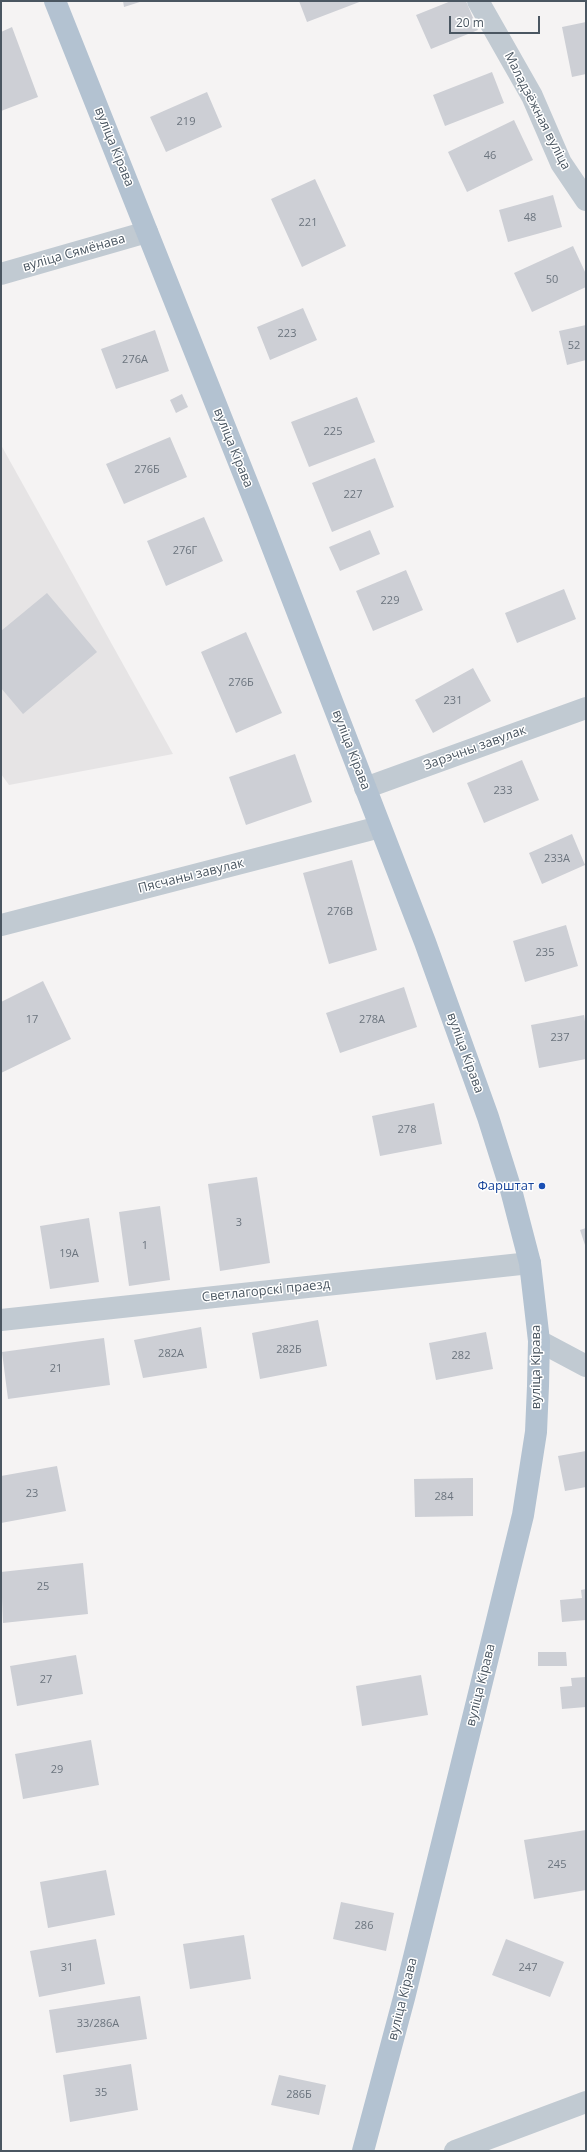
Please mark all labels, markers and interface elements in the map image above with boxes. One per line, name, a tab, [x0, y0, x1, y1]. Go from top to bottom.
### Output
scale bar	[451, 8, 542, 34]
text: 20 m	[456, 14, 484, 31]
street label: Маладзёжная вуліца	[500, 49, 574, 173]
street label: вуліца Кірава	[91, 105, 137, 189]
house number: 219	[177, 115, 195, 129]
house number: 46	[484, 149, 496, 163]
house number: 48	[524, 211, 536, 225]
house number: 221	[299, 216, 317, 230]
street label: вуліца Сямёнава	[21, 231, 127, 275]
house number: 50	[546, 273, 558, 287]
house number: 223	[278, 327, 296, 341]
house number: 52	[568, 339, 580, 353]
house number: 276А	[122, 353, 148, 367]
street label: вуліца Кірава	[210, 406, 256, 490]
house number: 225	[324, 425, 342, 439]
house number: 276Б	[134, 463, 160, 477]
house number: 227	[344, 488, 362, 502]
house number: 276Г	[173, 544, 197, 558]
house number: 229	[381, 594, 399, 608]
house number: 276Б	[228, 676, 254, 690]
house number: 231	[444, 694, 462, 708]
street label: вуліца Кірава	[329, 708, 373, 792]
street label: Зарэчны завулак	[422, 722, 528, 774]
house number: 233	[494, 784, 512, 798]
house number: 233А	[544, 852, 570, 866]
street label: Пясчаны завулак	[136, 855, 246, 897]
house number: 276В	[327, 905, 353, 919]
house number: 235	[536, 946, 554, 960]
street label: вуліца Кірава	[443, 1011, 487, 1095]
house number: 17	[26, 1013, 38, 1027]
house number: 278А	[359, 1013, 385, 1027]
house number: 237	[551, 1031, 569, 1045]
house number: 278	[398, 1123, 416, 1137]
place label: Фарштат	[477, 1178, 534, 1194]
marker: Фарштат	[537, 1181, 547, 1191]
house number: 3	[236, 1216, 242, 1230]
house number: 1	[142, 1239, 148, 1253]
house number: 19А	[59, 1247, 79, 1261]
street label: Светлагорскі праезд	[201, 1277, 331, 1305]
street label: вуліца Кірава	[528, 1325, 544, 1409]
house number: 282Б	[276, 1343, 302, 1357]
house number: 282А	[158, 1347, 184, 1361]
house number: 282	[452, 1349, 470, 1363]
house number: 21	[50, 1362, 62, 1376]
house number: 23	[26, 1487, 38, 1501]
house number: 284	[435, 1490, 453, 1504]
house number: 25	[37, 1580, 49, 1594]
street label: вуліца Кірава	[463, 1642, 499, 1728]
house number: 27	[40, 1673, 52, 1687]
house number: 29	[51, 1763, 63, 1777]
house number: 245	[548, 1858, 566, 1872]
house number: 286	[355, 1919, 373, 1933]
street label: вуліца Кірава	[385, 1956, 421, 2042]
house number: 31	[61, 1961, 73, 1975]
house number: 247	[519, 1961, 537, 1975]
house number: 33/286А	[77, 2017, 119, 2031]
house number: 35	[95, 2086, 107, 2100]
house number: 286Б	[286, 2088, 312, 2102]

